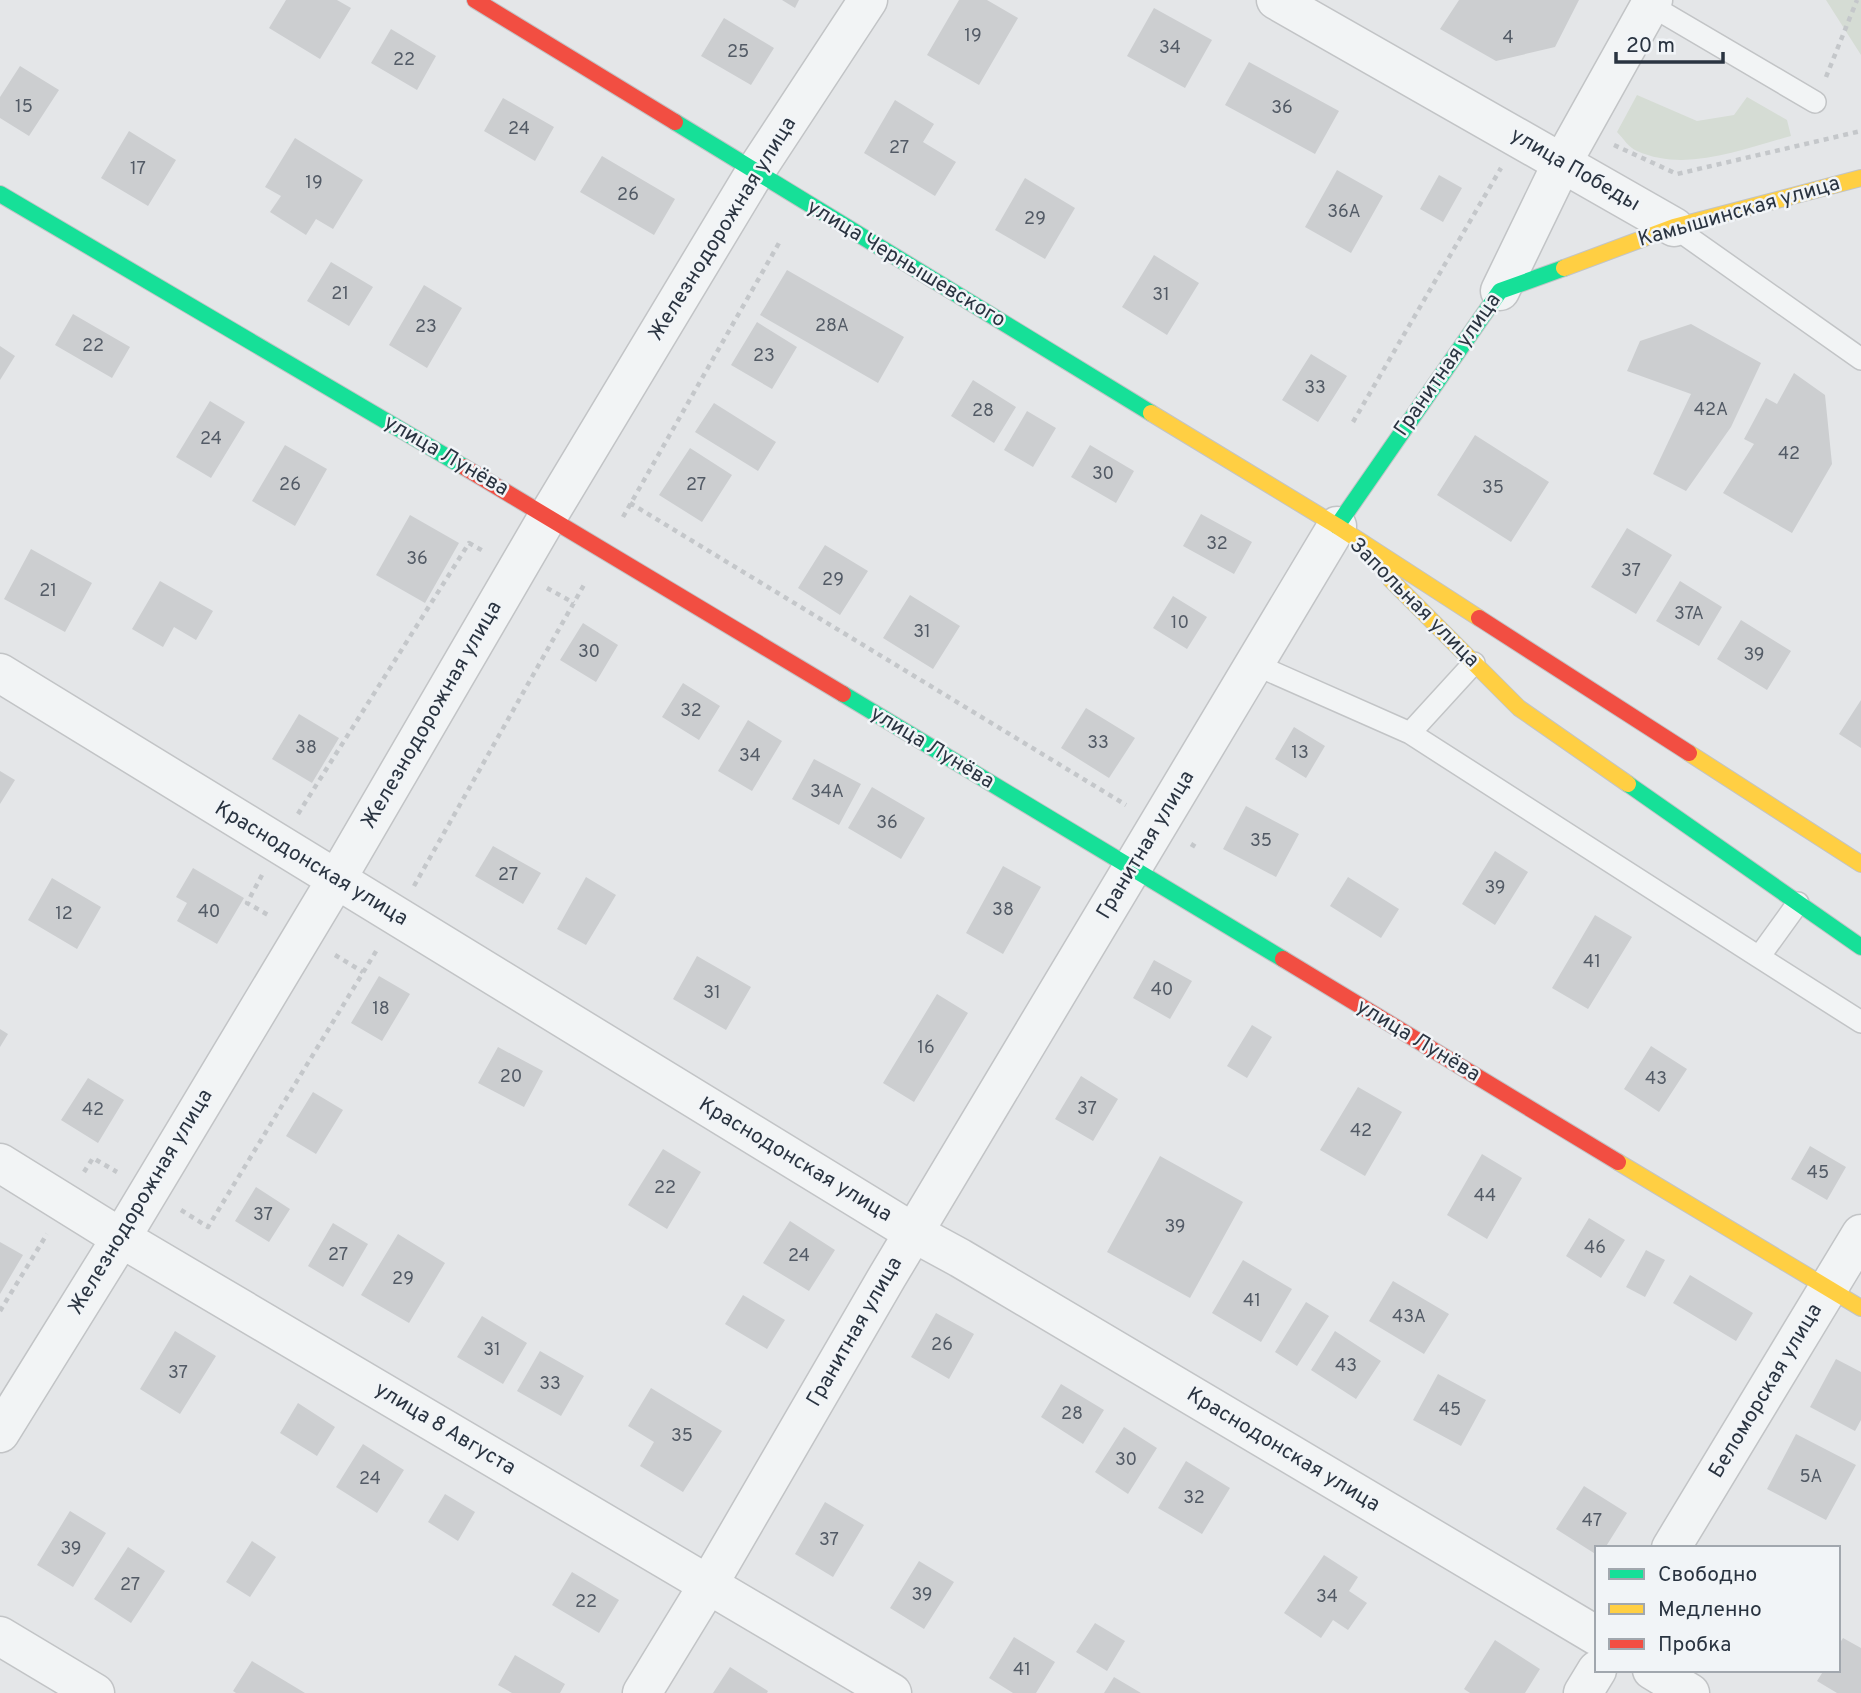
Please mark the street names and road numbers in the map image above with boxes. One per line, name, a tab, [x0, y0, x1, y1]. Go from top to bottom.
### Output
street label: Железнодорожная улица	[643, 112, 803, 346]
street label: улица Победы	[1505, 122, 1645, 218]
street label: Камышинская улица	[1635, 170, 1843, 254]
street label: улица Чернышевского	[802, 194, 1010, 334]
street label: Гранитная улица	[1389, 288, 1507, 442]
street label: улица Лунёва	[379, 409, 513, 503]
street label: Запольная улица	[1343, 532, 1485, 674]
street label: Железнодорожная улица	[356, 596, 508, 834]
street label: улица Лунёва	[865, 700, 999, 796]
street label: Гранитная улица	[1091, 766, 1201, 924]
street label: Краснодонская улица	[209, 795, 413, 933]
street label: улица Лунёва	[1351, 993, 1485, 1089]
street label: Железнодорожная улица	[63, 1084, 219, 1320]
street label: Краснодонская улица	[693, 1091, 897, 1229]
street label: Гранитная улица	[801, 1252, 909, 1412]
street label: Беломорская улица	[1703, 1299, 1829, 1483]
street label: улица 8 Августа	[369, 1376, 521, 1482]
street label: Краснодонская улица	[1181, 1381, 1385, 1519]

